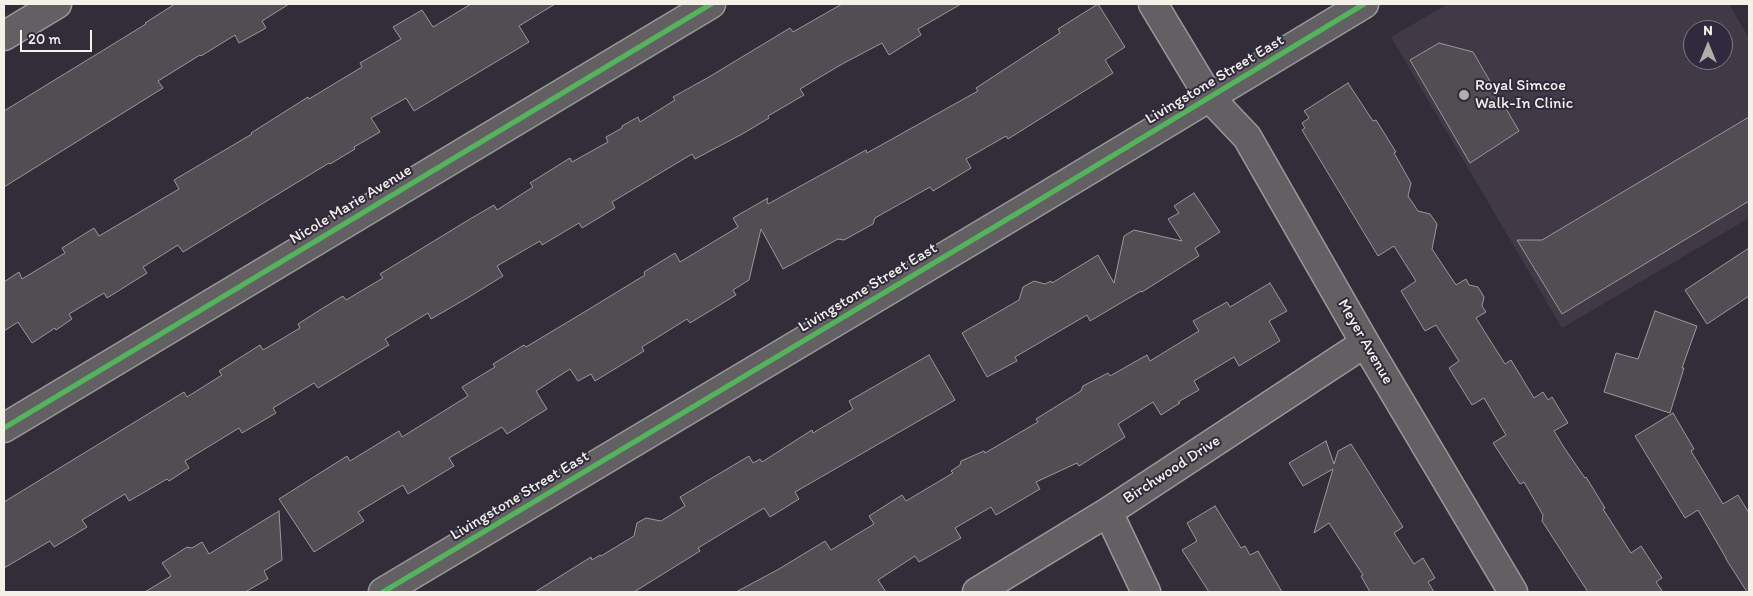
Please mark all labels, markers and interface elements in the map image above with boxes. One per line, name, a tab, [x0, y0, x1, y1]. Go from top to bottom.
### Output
scale bar	[22, 20, 95, 52]
north arrow	[1683, 20, 1733, 70]
text: N	[1703, 22, 1713, 39]
text: 20 m	[28, 30, 61, 48]
street label: Livingstone Street East	[1142, 31, 1288, 129]
place label: Royal Simcoe Walk-In Clinic	[1475, 76, 1573, 114]
marker: Royal Simcoe Walk-In Clinic	[1457, 88, 1471, 102]
street label: Nicole Marie Avenue	[286, 161, 416, 249]
street label: Livingstone Street East	[795, 239, 941, 337]
street label: Meyer Avenue	[1333, 296, 1397, 388]
street label: Birchwood Drive	[1120, 431, 1224, 509]
street label: Livingstone Street East	[447, 447, 593, 545]

